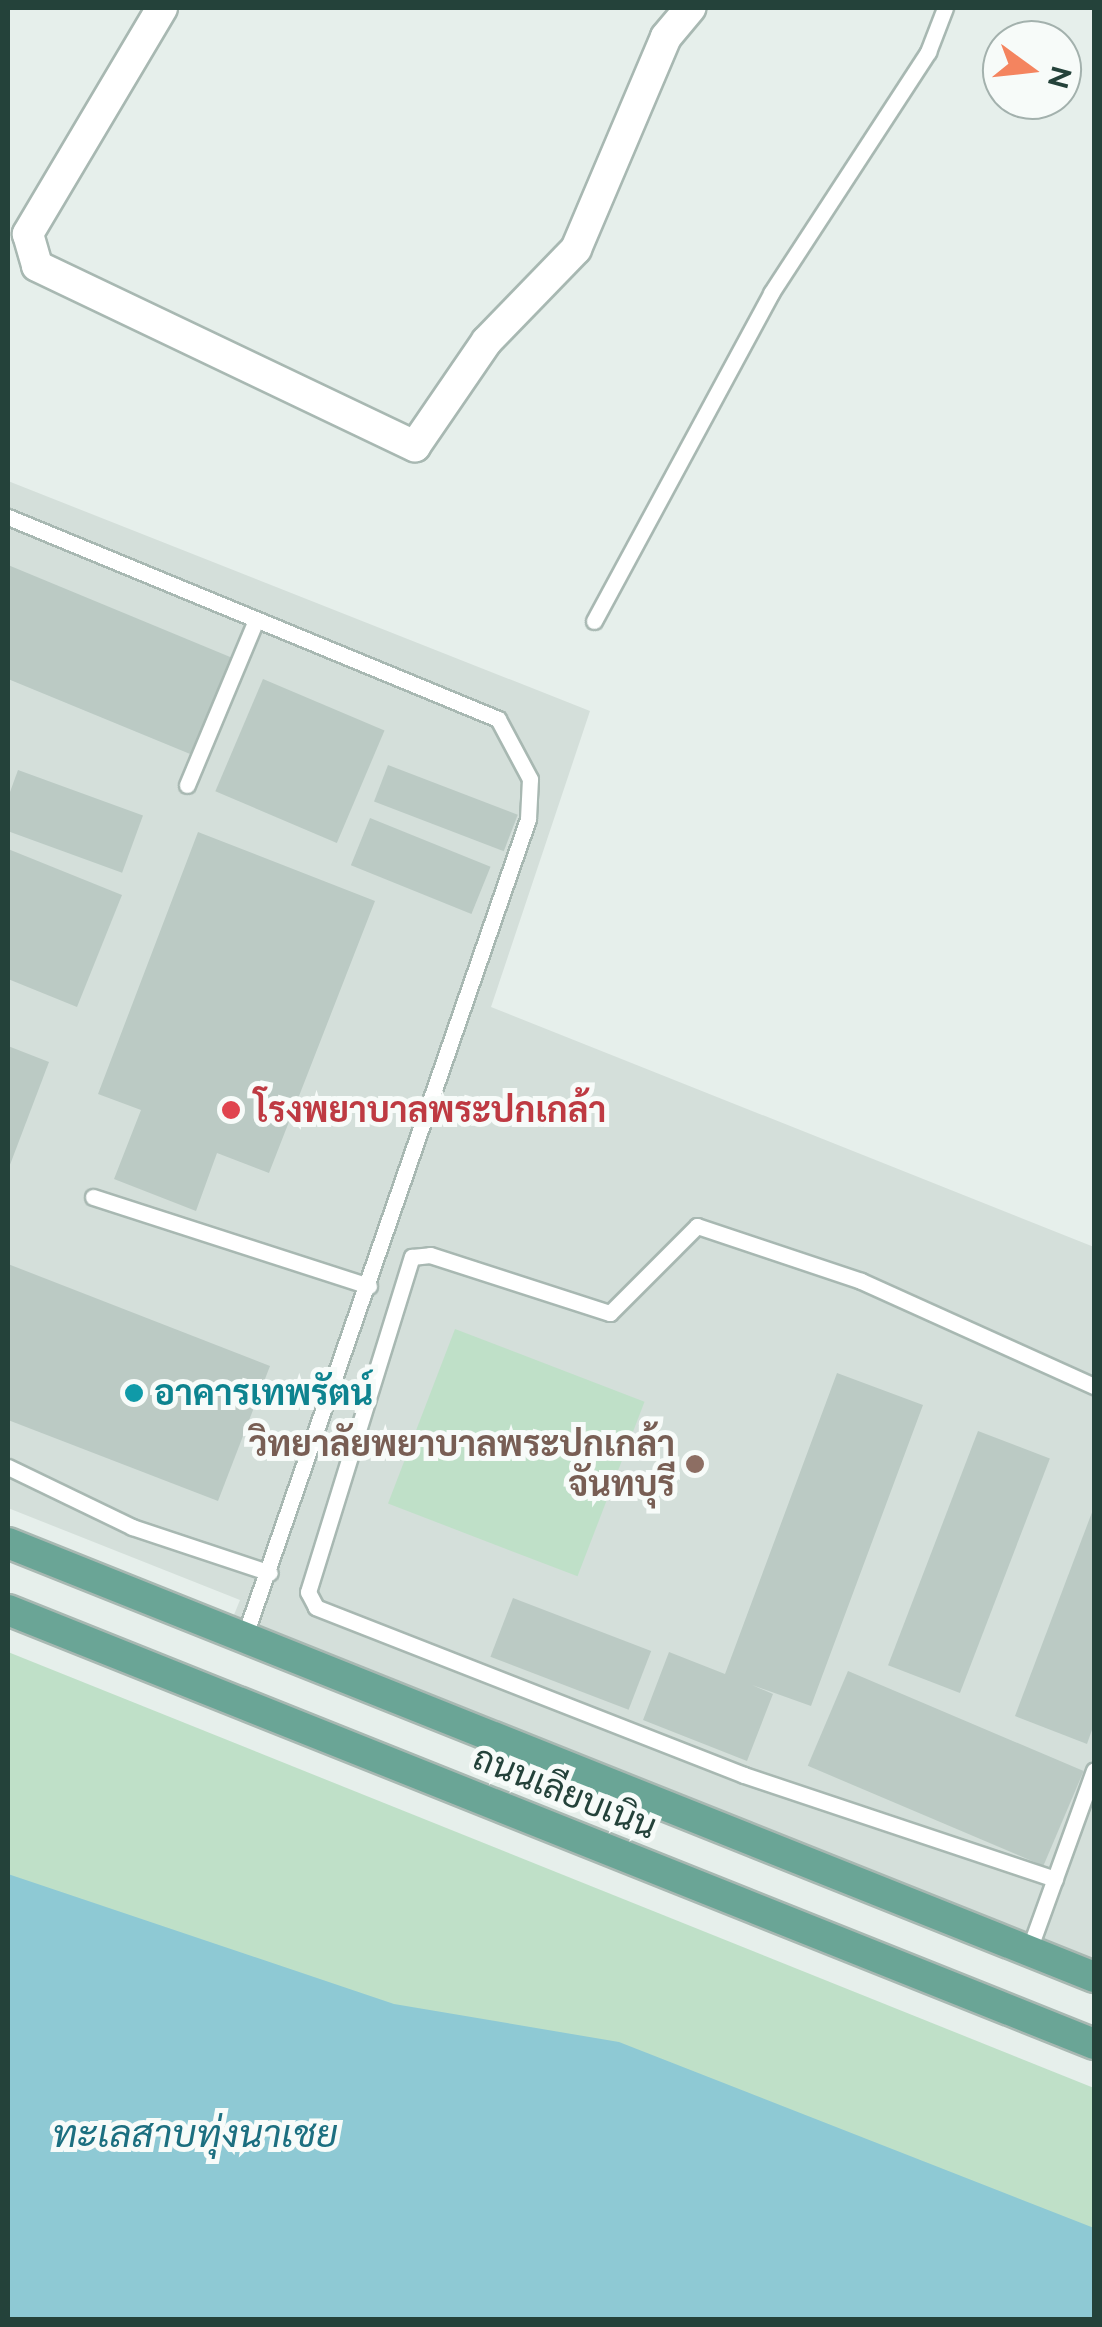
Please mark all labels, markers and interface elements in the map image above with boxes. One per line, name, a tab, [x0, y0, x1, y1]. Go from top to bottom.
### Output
north arrow	[982, 20, 1082, 120]
text: N	[1041, 63, 1078, 92]
place label: โรงพยาบาลพระปกเกล้า	[254, 1089, 606, 1131]
marker: โรงพยาบาลพระปกเกล้า	[218, 1097, 244, 1123]
place label: อาคารเทพรัตน์	[154, 1372, 373, 1414]
marker: อาคารเทพรัตน์	[123, 1382, 145, 1404]
place label: วิทยาลัยพยาบาลพระปกเกล้า จันทบุรี	[249, 1423, 675, 1505]
marker: วิทยาลัยพยาบาลพระปกเกล้า จันทบุรี	[684, 1453, 706, 1475]
street label: ถนนเลียบเนิน	[467, 1736, 663, 1848]
water label: ทะเลสาบทุ่งนาเชย	[52, 2111, 338, 2157]

